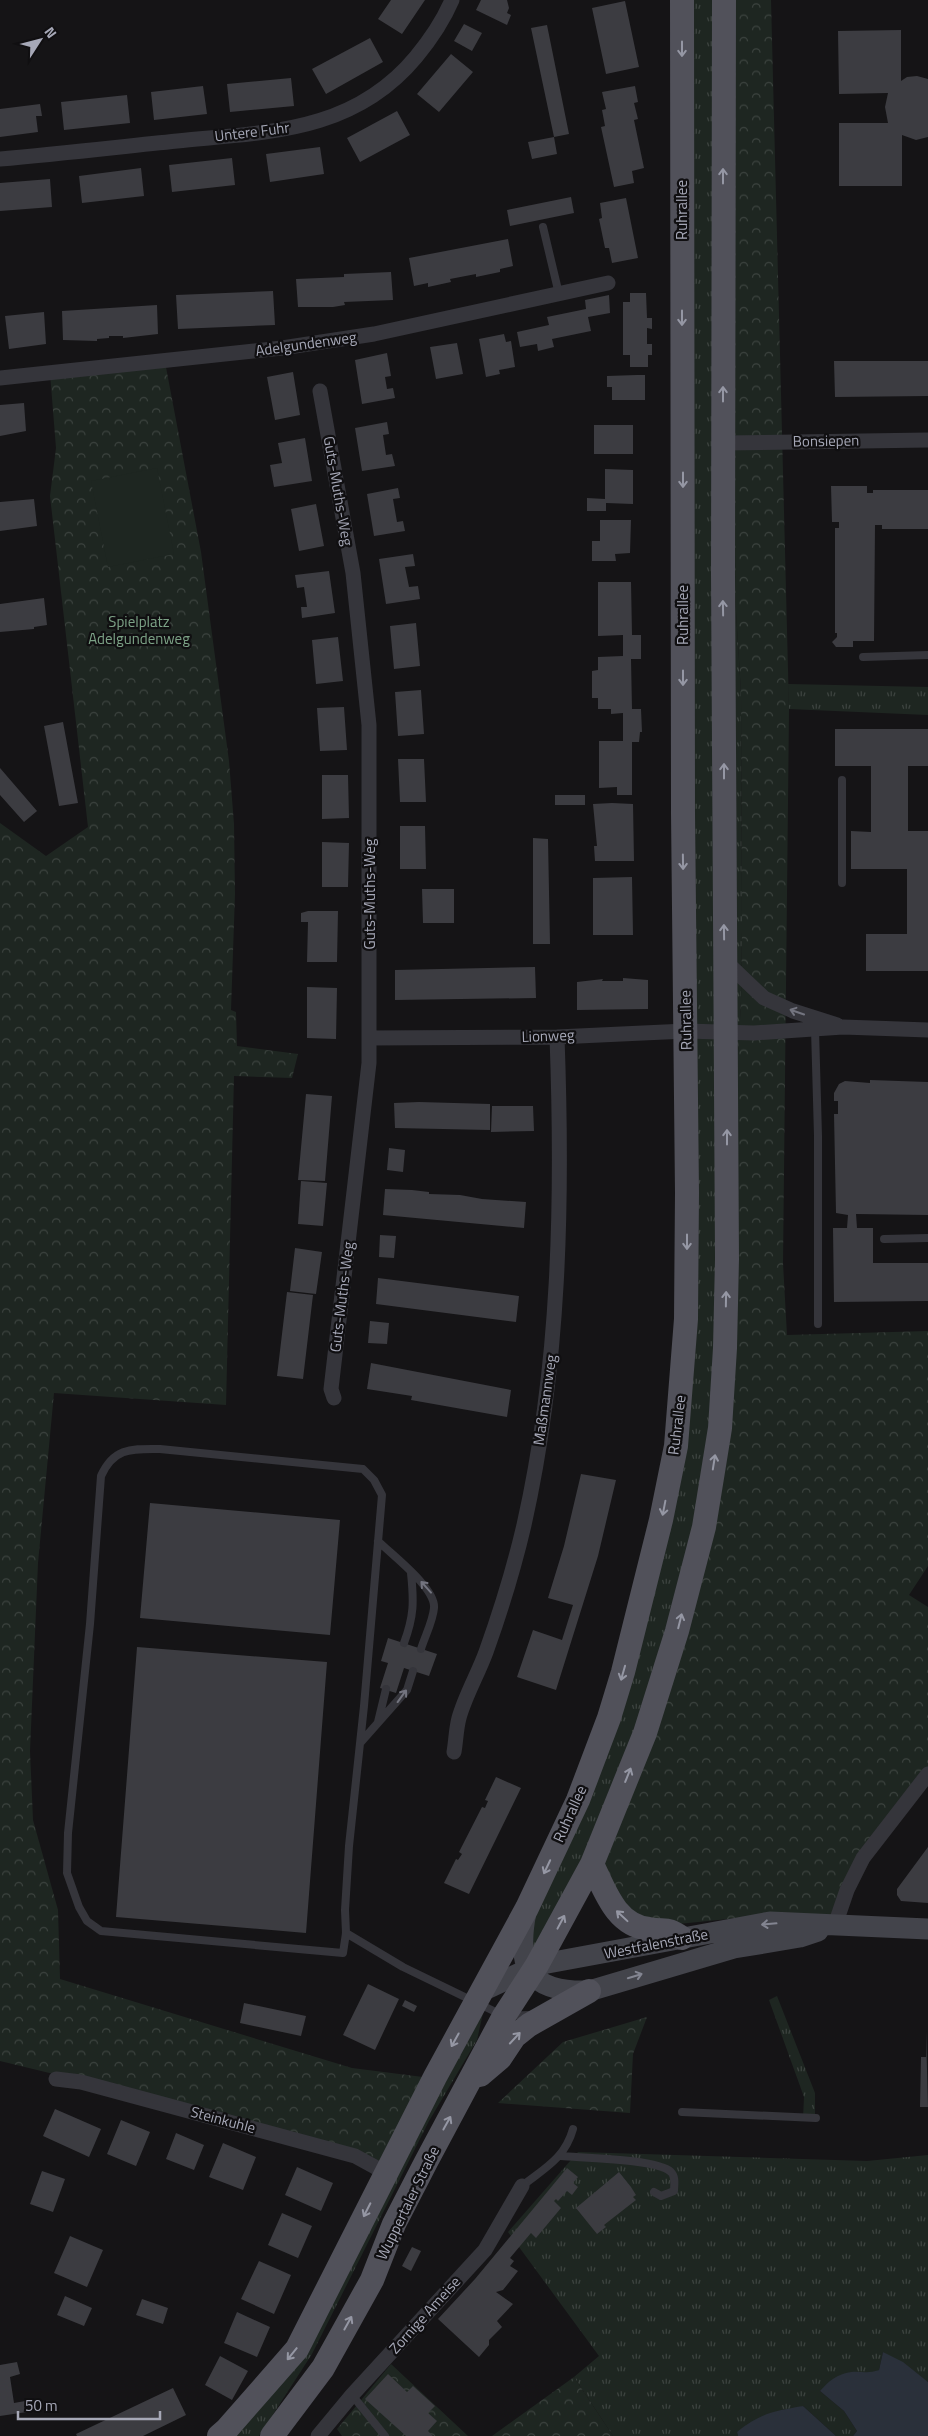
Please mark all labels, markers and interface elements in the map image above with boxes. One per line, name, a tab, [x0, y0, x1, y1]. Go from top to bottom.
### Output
north arrow	[15, 15, 65, 65]
text: N	[40, 22, 62, 42]
one-way arrow	[677, 40, 687, 56]
street label: Untere Fuhr	[213, 116, 291, 148]
one-way arrow	[718, 168, 728, 184]
street label: Ruhrallee	[670, 180, 693, 240]
one-way arrow	[678, 310, 687, 326]
street label: Adelgundenweg	[254, 325, 358, 362]
one-way arrow	[718, 386, 728, 402]
street label: Bonsiepen	[792, 428, 859, 453]
street label: Guts-Muths-Weg	[318, 434, 360, 548]
one-way arrow	[678, 472, 688, 488]
street label: Ruhrallee	[671, 585, 694, 645]
one-way arrow	[718, 601, 728, 617]
park label: Spielplatz Adelgundenweg	[88, 610, 190, 650]
one-way arrow	[678, 670, 688, 686]
one-way arrow	[719, 763, 729, 779]
street label: Guts-Muths-Weg	[358, 838, 381, 950]
one-way arrow	[679, 854, 688, 870]
one-way arrow	[719, 924, 729, 940]
street label: Ruhrallee	[673, 990, 698, 1050]
one-way arrow	[789, 1006, 805, 1016]
street label: Lionweg	[521, 1023, 575, 1048]
one-way arrow	[722, 1129, 732, 1146]
one-way arrow	[682, 1234, 692, 1250]
street label: Guts-Muths-Weg	[323, 1240, 360, 1353]
one-way arrow	[721, 1292, 731, 1308]
street label: Maßmannweg	[527, 1353, 562, 1447]
street label: Ruhrallee	[661, 1394, 692, 1456]
one-way arrow	[710, 1454, 720, 1470]
one-way arrow	[658, 1500, 668, 1516]
one-way arrow	[420, 1581, 431, 1594]
one-way arrow	[675, 1613, 685, 1629]
one-way arrow	[618, 1664, 627, 1680]
one-way arrow	[397, 1689, 407, 1703]
one-way arrow	[624, 1768, 633, 1783]
street label: Ruhrallee	[547, 1782, 592, 1846]
one-way arrow	[541, 1859, 551, 1874]
one-way arrow	[616, 1910, 629, 1922]
one-way arrow	[556, 1915, 566, 1930]
one-way arrow	[761, 1919, 777, 1928]
street label: Westfalenstraße	[602, 1922, 710, 1965]
one-way arrow	[627, 1971, 643, 1981]
one-way arrow	[509, 2031, 521, 2044]
one-way arrow	[450, 2032, 460, 2046]
street label: Steinkuhle	[188, 2100, 258, 2139]
one-way arrow	[443, 2117, 453, 2131]
street label: Wuppertaler Straße	[370, 2142, 445, 2264]
one-way arrow	[362, 2202, 372, 2217]
street label: Zornige Ameise	[383, 2271, 466, 2359]
one-way arrow	[343, 2316, 353, 2331]
one-way arrow	[287, 2347, 298, 2360]
scale bar	[18, 2388, 160, 2420]
text: 50 m	[25, 2394, 58, 2417]

